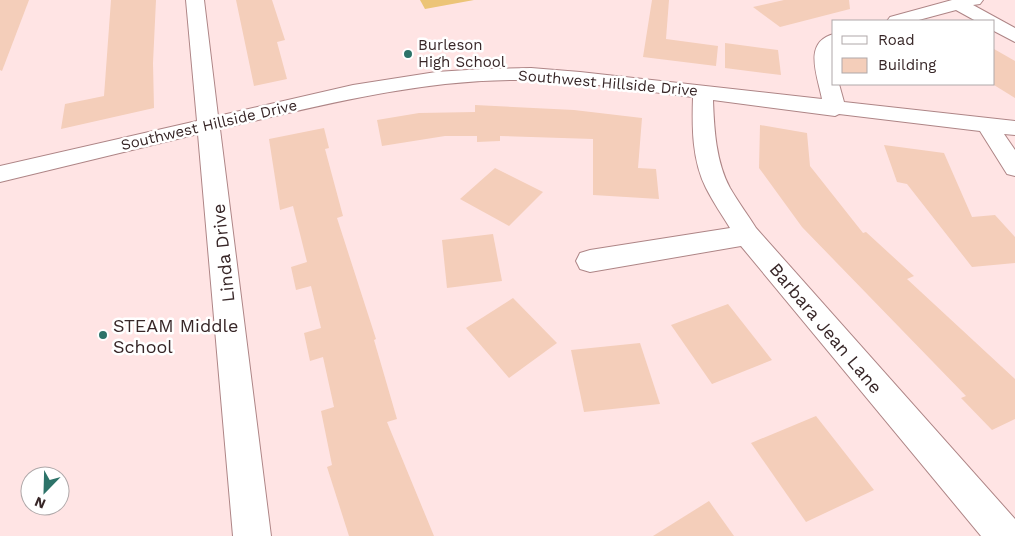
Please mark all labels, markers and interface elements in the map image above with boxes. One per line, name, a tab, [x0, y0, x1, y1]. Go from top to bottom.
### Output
legend	[832, 20, 995, 85]
text: Road	[878, 31, 915, 49]
place label: Burleson High School	[418, 36, 506, 71]
marker: Burleson High School	[402, 48, 414, 60]
text: Building	[878, 56, 936, 74]
street label: Southwest Hillside Drive	[517, 66, 699, 100]
street label: Southwest Hillside Drive	[119, 96, 299, 154]
street label: Linda Drive	[207, 203, 239, 303]
street label: Barbara Jean Lane	[765, 259, 887, 397]
place label: STEAM Middle School	[113, 315, 238, 357]
marker: STEAM Middle School	[97, 329, 109, 341]
north arrow	[20, 466, 70, 516]
text: N	[32, 494, 48, 512]

